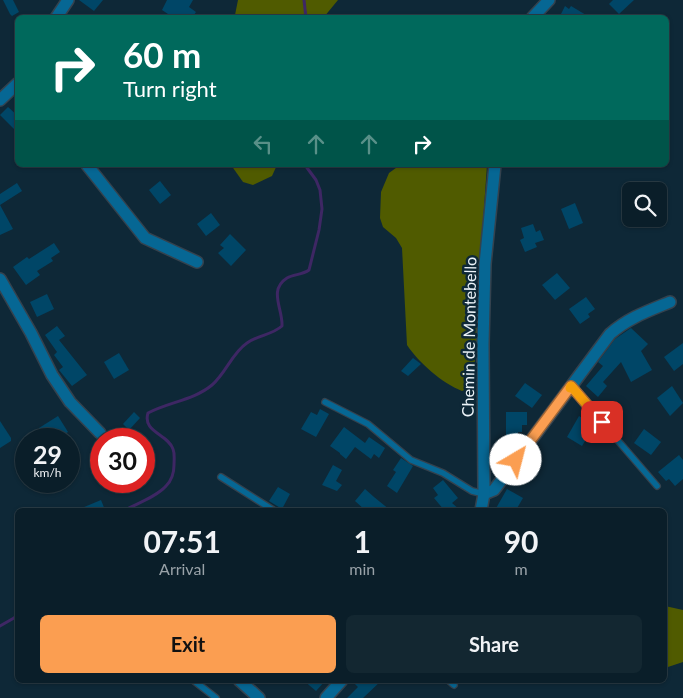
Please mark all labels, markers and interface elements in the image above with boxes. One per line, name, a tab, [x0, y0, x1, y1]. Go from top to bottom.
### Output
text: 60 m	[123, 33, 201, 75]
icon: right	[40, 35, 105, 100]
text: Turn right	[123, 75, 217, 102]
icon: left	[249, 130, 277, 158]
icon: ahead	[302, 130, 330, 158]
icon: ahead	[355, 130, 383, 158]
icon: right	[408, 130, 436, 158]
map controls	[622, 182, 667, 227]
button: search	[622, 182, 667, 227]
street label: Chemin de Montebello	[458, 257, 479, 417]
pin	[581, 401, 623, 443]
icon: arrive	[588, 408, 616, 436]
speed limit sign: 30	[90, 428, 155, 493]
position arrow	[489, 433, 541, 485]
text: 29	[33, 439, 62, 469]
text: km/h	[33, 465, 62, 480]
text: 07:51	[143, 523, 221, 559]
text: 1	[354, 523, 371, 559]
text: 90	[504, 523, 538, 559]
text: Arrival	[159, 559, 205, 578]
text: min	[349, 559, 375, 578]
text: m	[514, 559, 528, 578]
button: Exit	[40, 615, 336, 673]
button: Share	[346, 615, 642, 673]

